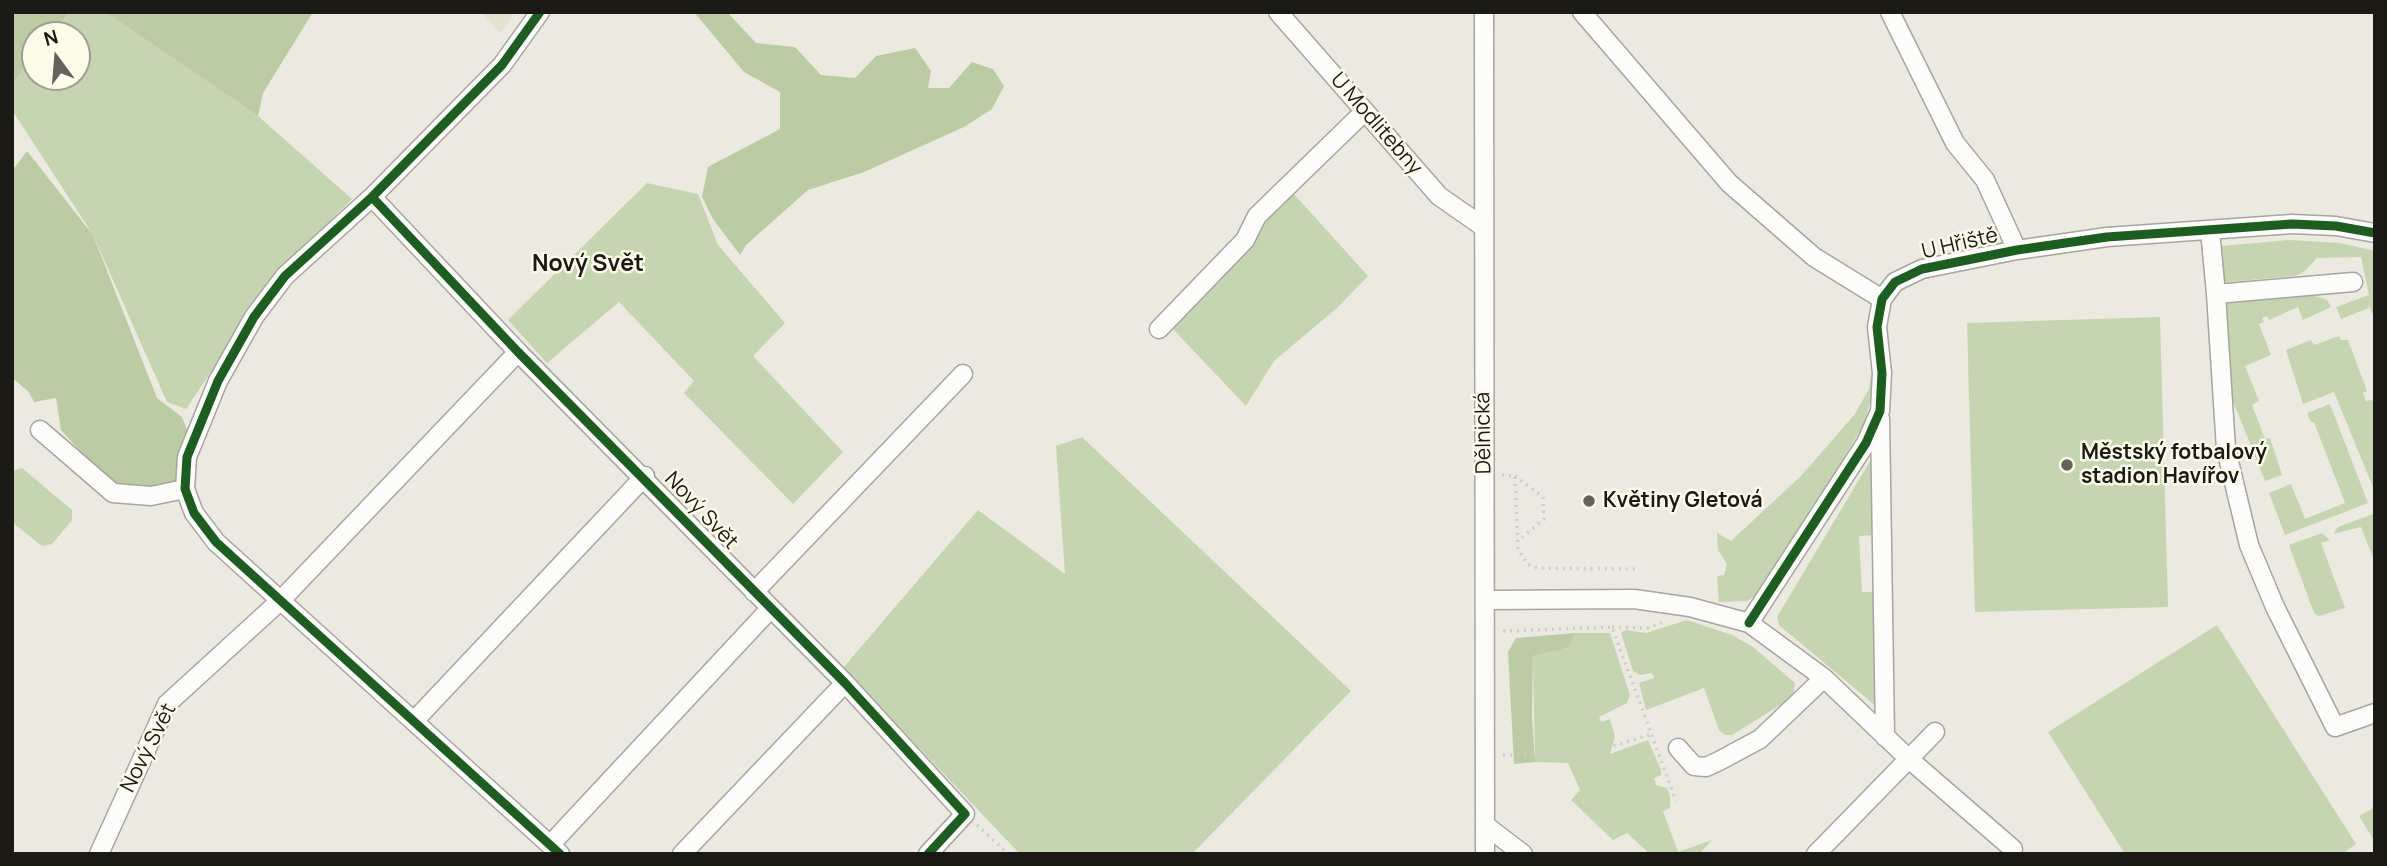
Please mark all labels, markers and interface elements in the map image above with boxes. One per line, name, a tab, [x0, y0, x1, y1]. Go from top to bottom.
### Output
north arrow	[21, 21, 91, 91]
text: N	[41, 23, 61, 52]
street label: U Modlitebny	[1325, 68, 1427, 180]
street label: U Hřiště	[1919, 223, 2001, 265]
district label: Nový Svět	[532, 251, 644, 279]
street label: Dělnická	[1471, 392, 1497, 474]
place label: Městský fotbalový stadion Havířov	[2081, 440, 2267, 490]
marker: Městský fotbalový stadion Havířov	[2059, 457, 2075, 473]
street label: Nový Svět	[659, 467, 743, 555]
place label: Květiny Gletová	[1603, 488, 1763, 514]
marker: Květiny Gletová	[1581, 493, 1597, 509]
street label: Nový Svět	[116, 699, 182, 797]

